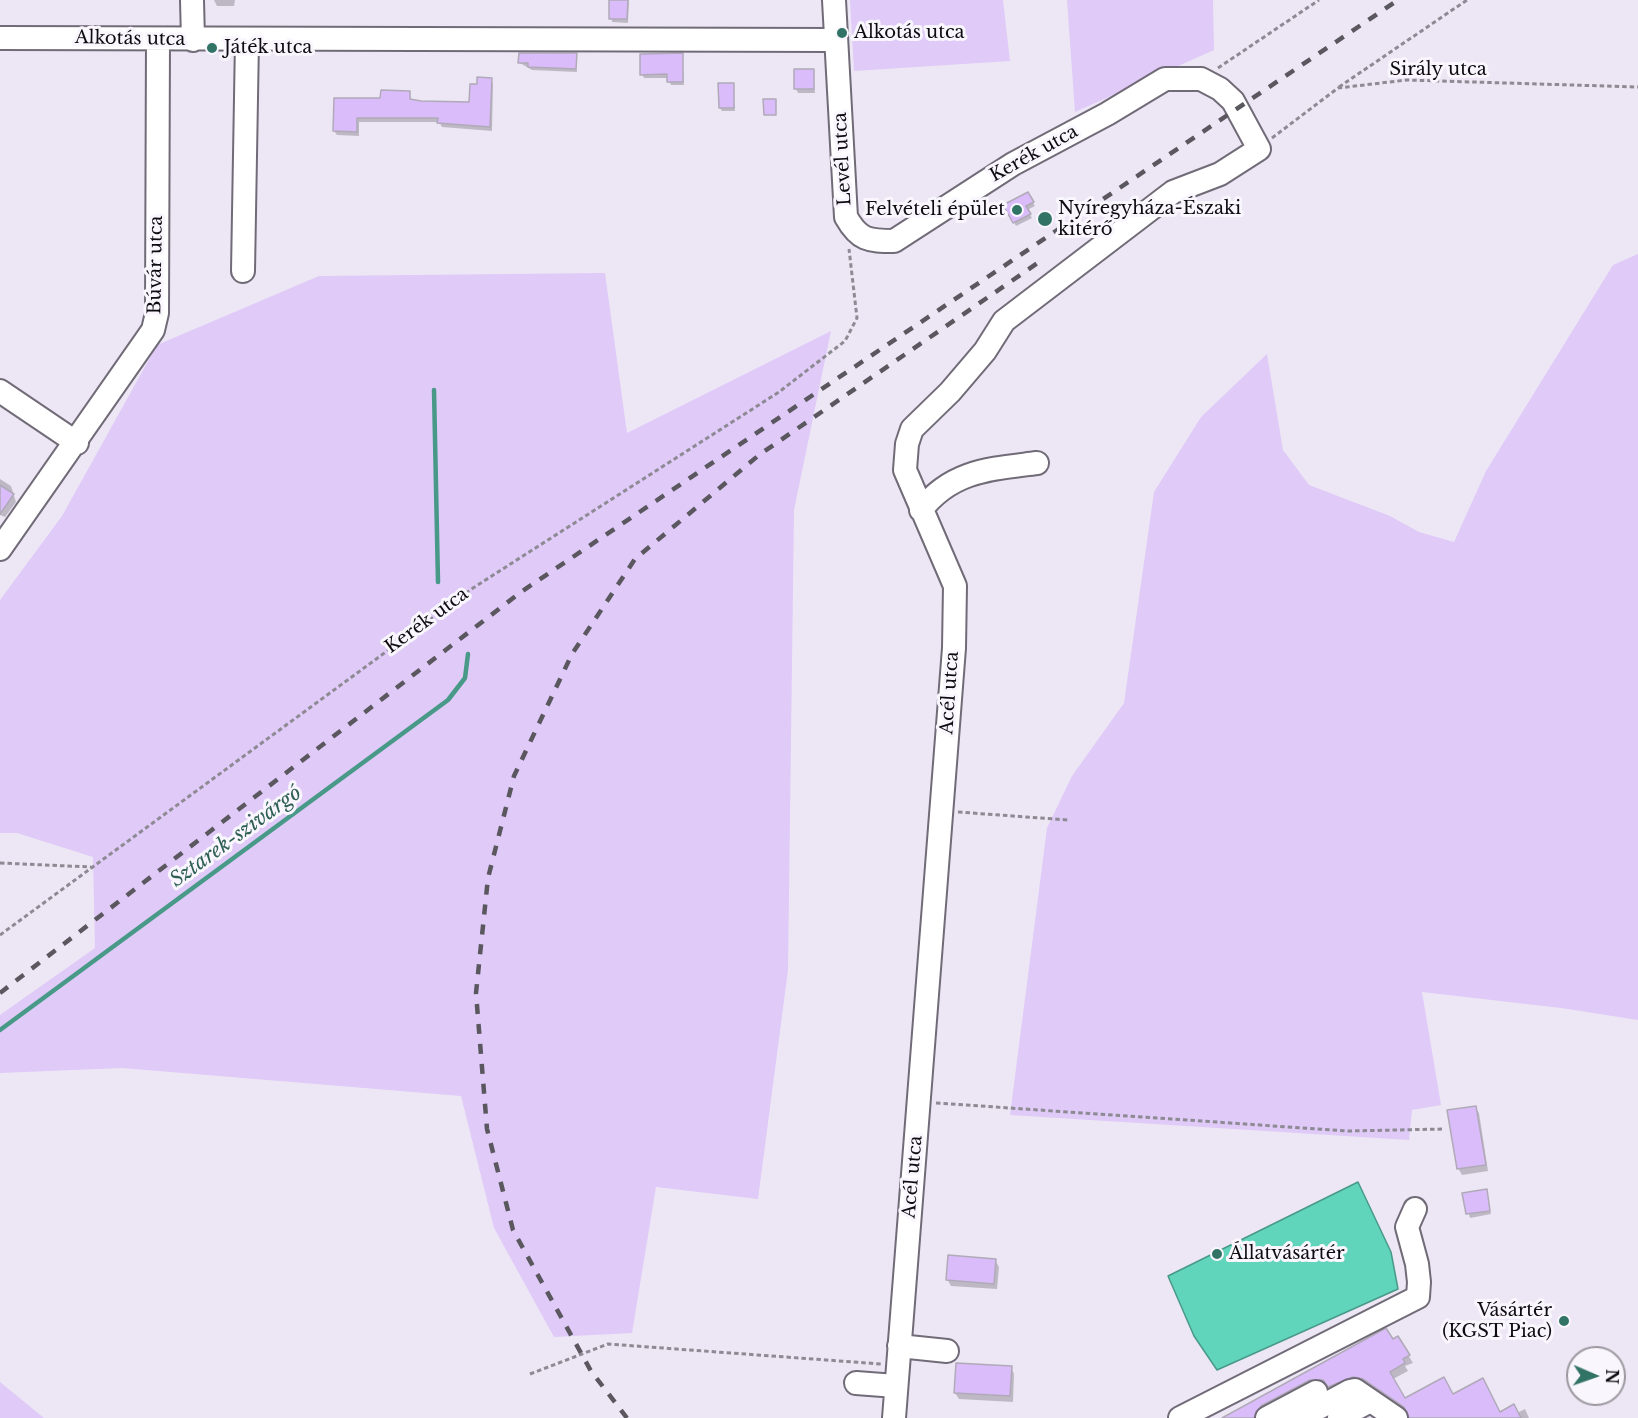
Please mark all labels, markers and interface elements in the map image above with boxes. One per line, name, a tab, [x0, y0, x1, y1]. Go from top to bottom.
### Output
place label: Alkotás utca	[854, 22, 965, 44]
marker: Alkotás utca	[835, 26, 849, 40]
street label: Alkotás utca	[75, 27, 185, 51]
place label: Játék utca	[224, 37, 312, 59]
marker: Játék utca	[205, 41, 219, 55]
street label: Sirály utca	[1389, 59, 1487, 81]
street label: Levél utca	[830, 112, 856, 206]
street label: Kerék utca	[986, 121, 1082, 187]
place label: Nyíregyháza-Északi kitérő	[1058, 198, 1241, 240]
place label: Felvételi épület	[865, 199, 1005, 221]
marker: Felvételi épület	[1010, 203, 1024, 217]
marker: Nyíregyháza-Északi kitérő	[1036, 210, 1054, 228]
street label: Búvár utca	[144, 215, 168, 315]
street label: Kerék utca	[381, 584, 473, 658]
street label: Acél utca	[936, 651, 964, 735]
water label: Sztarek-szivárgó	[166, 781, 306, 893]
street label: Acél utca	[899, 1135, 927, 1219]
place label: Állatvásártér	[1229, 1243, 1345, 1265]
marker: Állatvásártér	[1210, 1247, 1224, 1261]
place label: Vásártér (KGST Piac)	[1442, 1300, 1552, 1342]
marker: Vásártér (KGST Piac)	[1557, 1314, 1571, 1328]
north arrow	[1566, 1346, 1626, 1406]
text: N	[1602, 1369, 1622, 1384]

